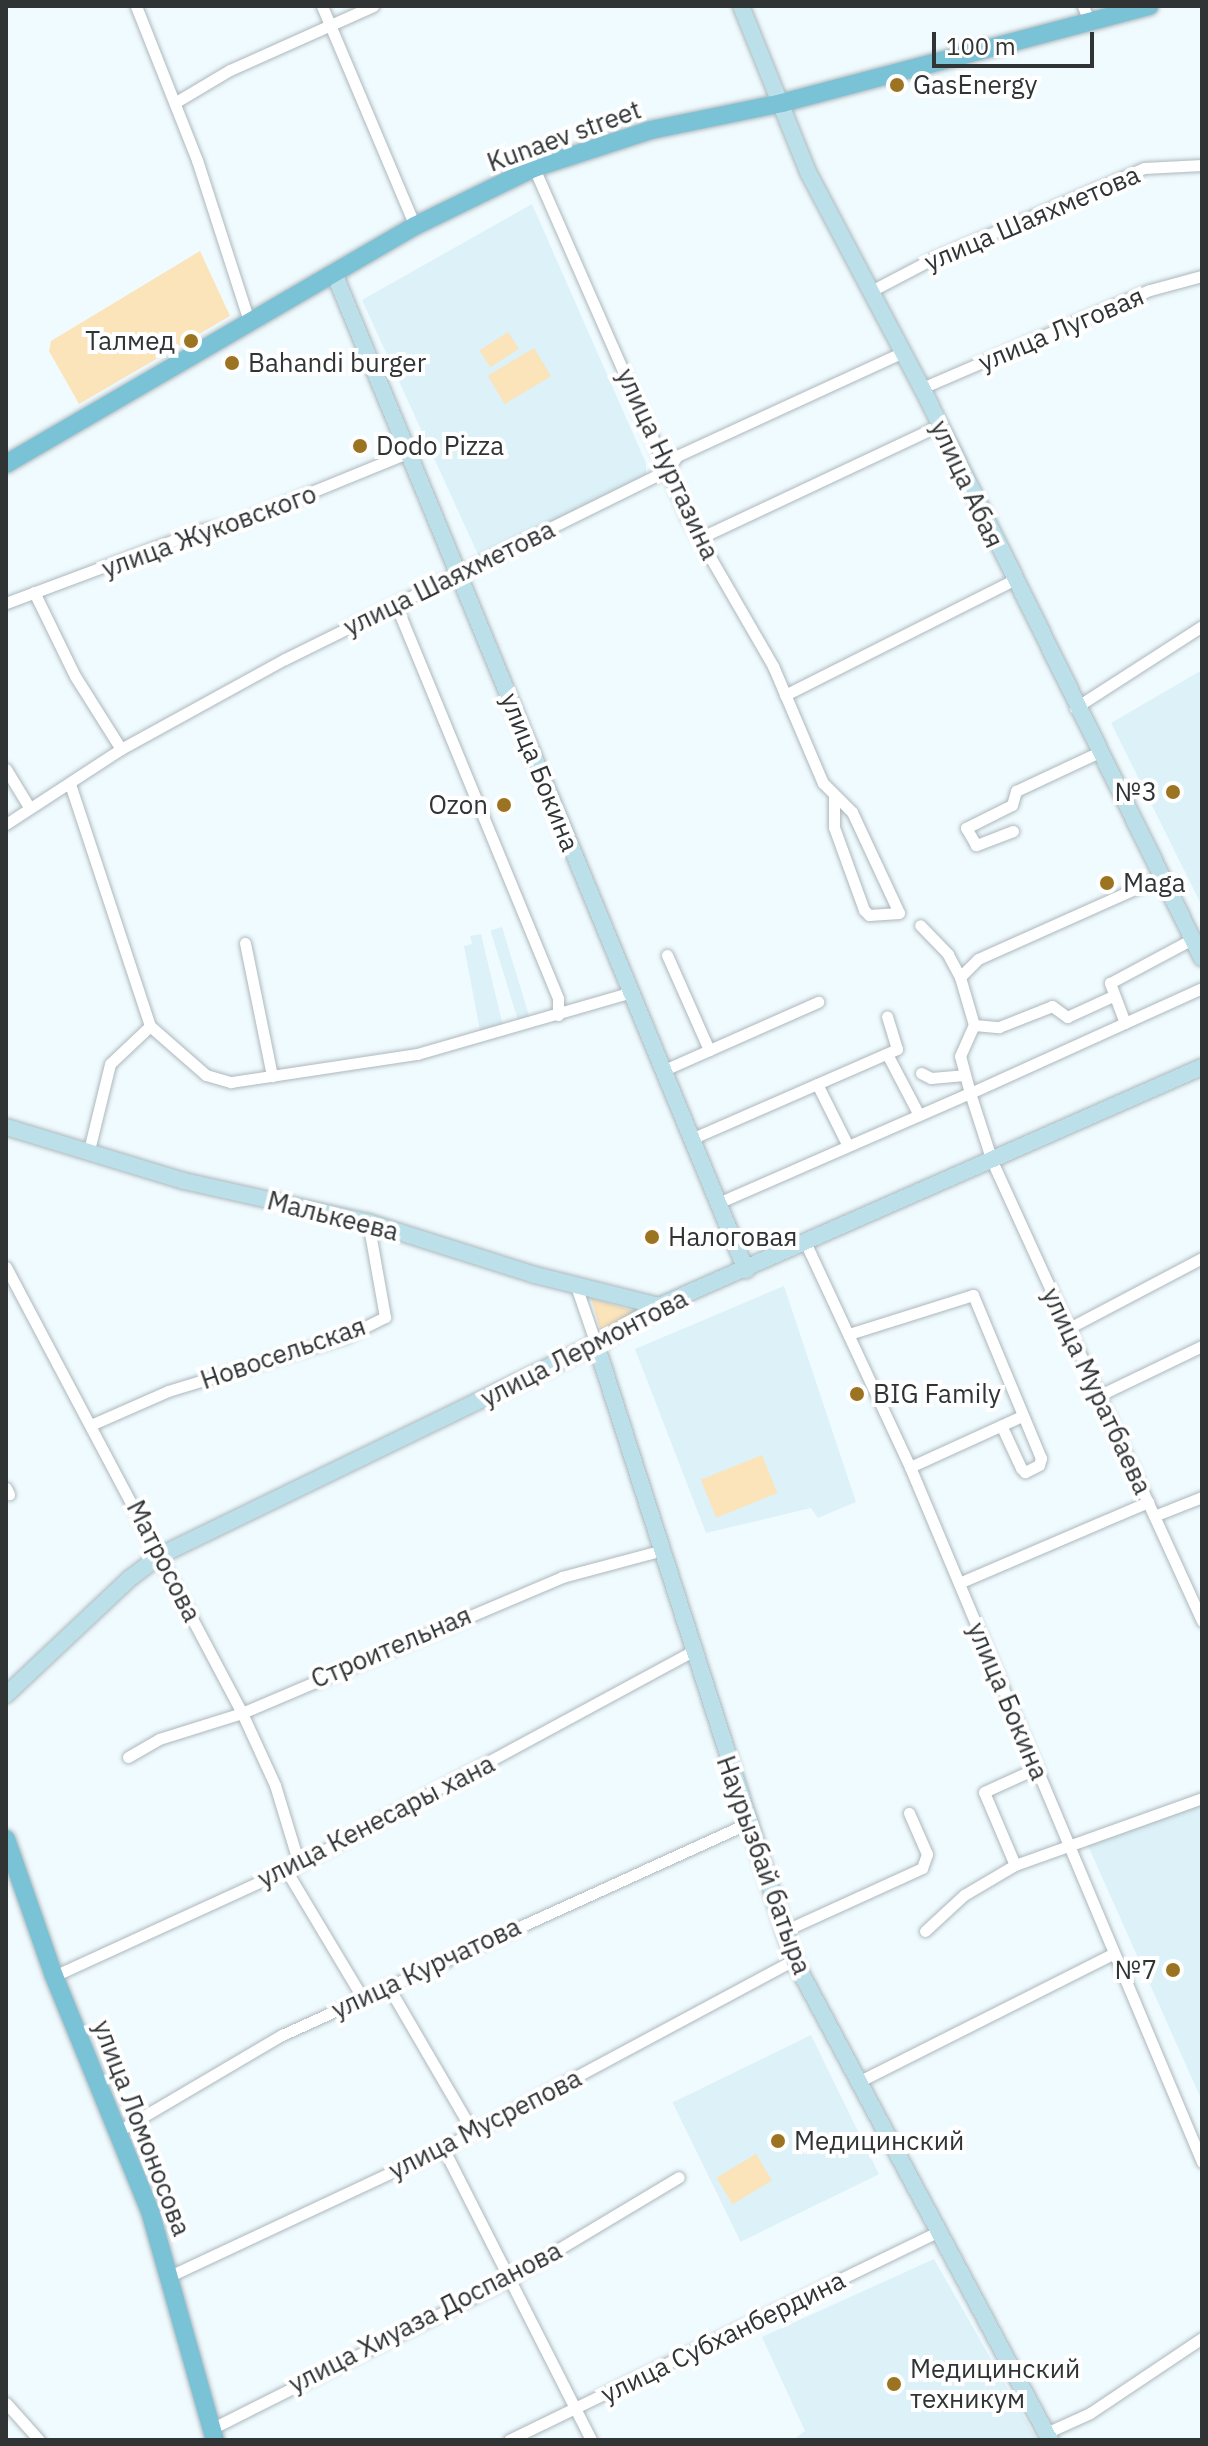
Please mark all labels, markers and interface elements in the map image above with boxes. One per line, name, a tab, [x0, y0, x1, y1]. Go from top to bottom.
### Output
scale bar	[936, 16, 1098, 66]
text: 100 m	[946, 30, 1016, 62]
place label: GasEnergy	[913, 69, 1038, 101]
marker: GasEnergy	[888, 76, 906, 94]
street label: Kunaev street	[483, 94, 645, 178]
street label: улица Шаяхметова	[920, 159, 1144, 277]
street label: улица Луговая	[974, 280, 1148, 378]
place label: Талмед	[85, 325, 175, 357]
marker: Талмед	[182, 332, 200, 350]
place label: Bahandi burger	[248, 347, 426, 379]
marker: Bahandi burger	[223, 354, 241, 372]
street label: улица Нуртазина	[610, 363, 726, 565]
street label: улица Абая	[924, 415, 1010, 553]
place label: Dodo Pizza	[376, 430, 504, 462]
marker: Dodo Pizza	[351, 437, 369, 455]
street label: улица Жуковского	[98, 478, 320, 584]
street label: улица Шаяхметова	[338, 513, 560, 643]
street label: улица Бокина	[494, 688, 586, 856]
place label: №3	[1115, 776, 1157, 808]
marker: №3	[1164, 783, 1182, 801]
place label: Ozon	[428, 789, 488, 821]
marker: Ozon	[495, 796, 513, 814]
place label: Maga	[1123, 867, 1186, 899]
marker: Maga	[1098, 874, 1116, 892]
street label: Малькеева	[264, 1185, 402, 1247]
place label: Налоговая	[668, 1221, 797, 1253]
marker: Налоговая	[643, 1228, 661, 1246]
street label: улица Лермонтова	[475, 1282, 693, 1414]
street label: улица Муратбаева	[1035, 1283, 1159, 1499]
street label: Новосельская	[196, 1310, 370, 1396]
place label: BIG Family	[873, 1378, 1001, 1410]
marker: BIG Family	[848, 1385, 866, 1403]
street label: Матросова	[120, 1495, 208, 1627]
street label: Строительная	[306, 1599, 476, 1695]
street label: улица Бокина	[961, 1618, 1055, 1784]
street label: улица Кенесары хана	[252, 1748, 500, 1894]
street label: Наурызбай батыра	[710, 1752, 818, 1978]
street label: улица Курчатова	[327, 1911, 525, 2025]
place label: №7	[1115, 1954, 1157, 1986]
marker: №7	[1164, 1961, 1182, 1979]
street label: улица Ломоносова	[86, 2016, 198, 2240]
street label: улица Мусрепова	[383, 2062, 587, 2186]
place label: Медицинский	[794, 2125, 964, 2157]
marker: Медицинский	[769, 2132, 787, 2150]
street label: улица Хиуаза Доспанова	[283, 2235, 567, 2399]
street label: улица Субханбердина	[596, 2264, 850, 2410]
place label: Медицинский техникум	[910, 2353, 1080, 2414]
marker: Медицинский техникум	[885, 2375, 903, 2393]

